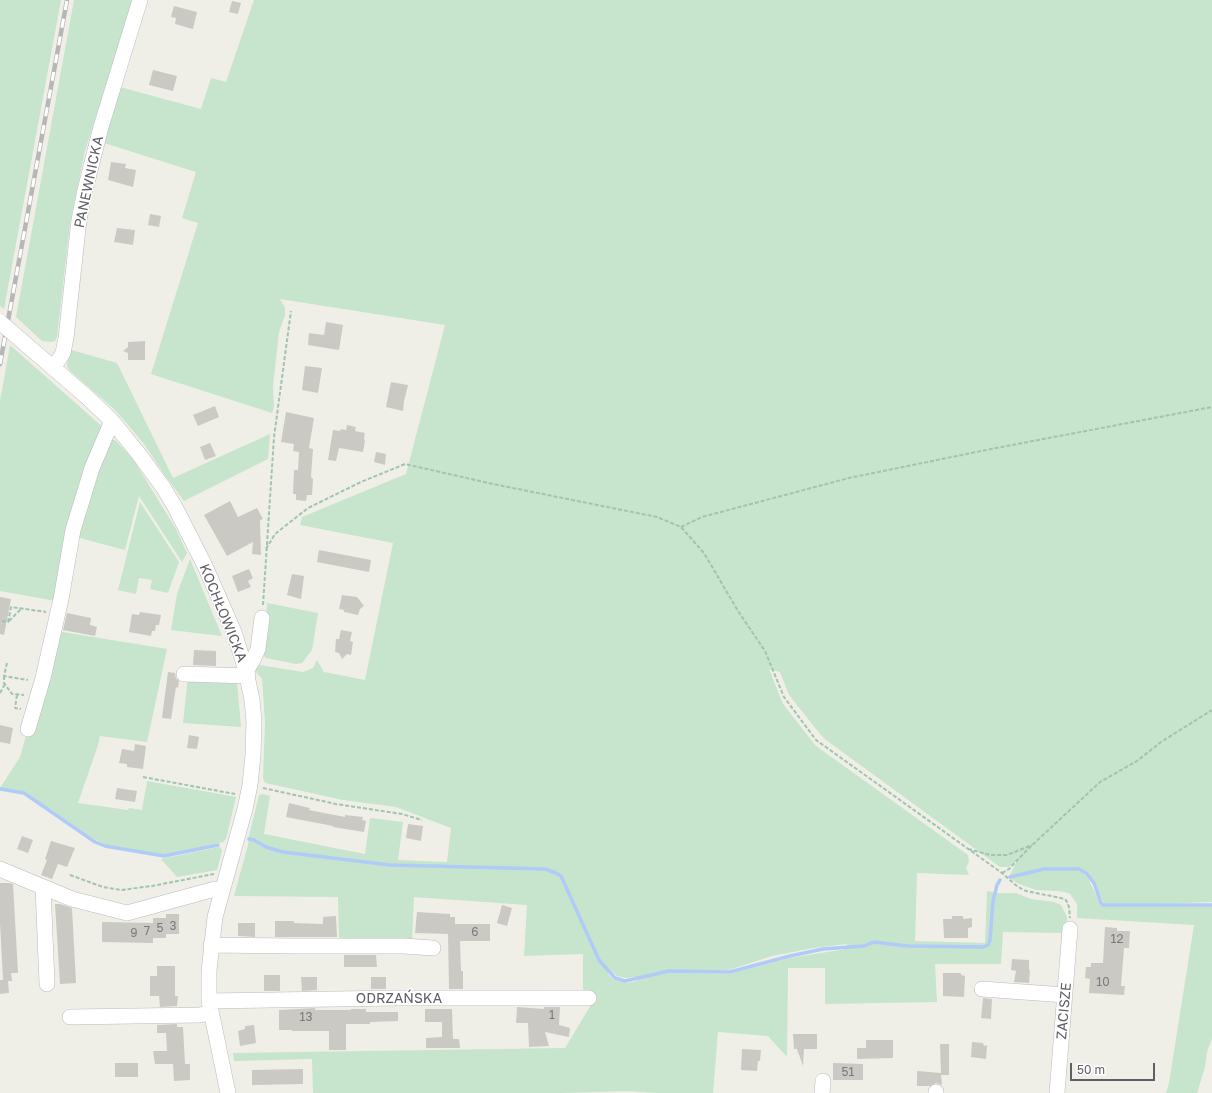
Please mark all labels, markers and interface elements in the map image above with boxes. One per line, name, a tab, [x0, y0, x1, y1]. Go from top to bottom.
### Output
street label: PANEWNICKA	[71, 134, 107, 230]
street label: KOCHŁOWICKA	[196, 561, 250, 665]
house number: 3	[169, 919, 177, 933]
house number: 5	[157, 921, 163, 935]
house number: 7	[144, 924, 150, 938]
house number: 6	[471, 925, 479, 939]
house number: 9	[130, 926, 138, 940]
house number: 12	[1111, 932, 1123, 946]
house number: 10	[1096, 975, 1110, 989]
street label: ZACISZE	[1053, 982, 1075, 1040]
street label: ODRZAŃSKA	[356, 991, 442, 1007]
house number: 1	[549, 1008, 555, 1022]
house number: 13	[300, 1010, 312, 1024]
scale bar	[1072, 1055, 1157, 1081]
text: 50 m	[1077, 1062, 1105, 1077]
house number: 51	[842, 1065, 854, 1079]

